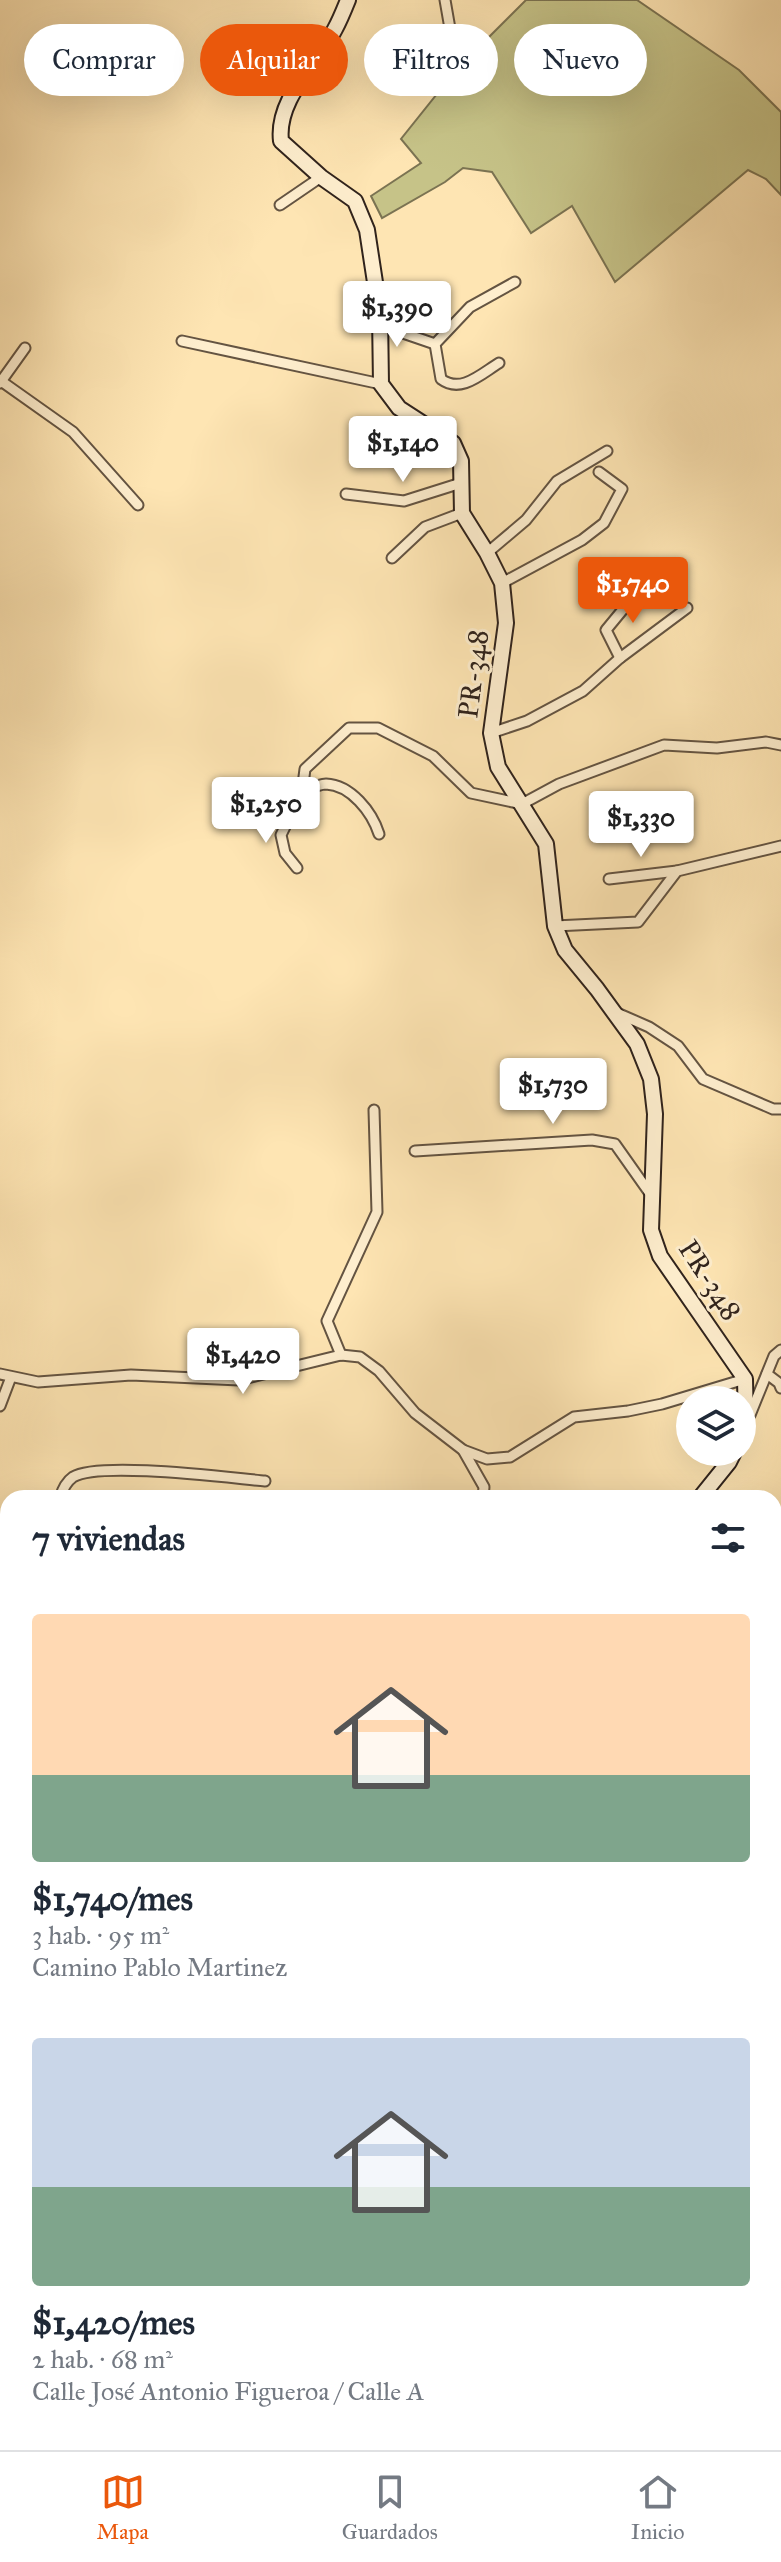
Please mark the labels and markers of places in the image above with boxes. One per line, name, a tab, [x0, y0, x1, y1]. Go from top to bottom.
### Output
pin: $1,390	[332, 281, 462, 349]
pin: $1,140	[338, 416, 468, 484]
pin: $1,740	[568, 557, 698, 625]
pin: $1,250	[201, 777, 331, 845]
pin: $1,330	[576, 791, 706, 859]
pin: $1,730	[488, 1058, 618, 1126]
pin: $1,420	[178, 1328, 308, 1396]

